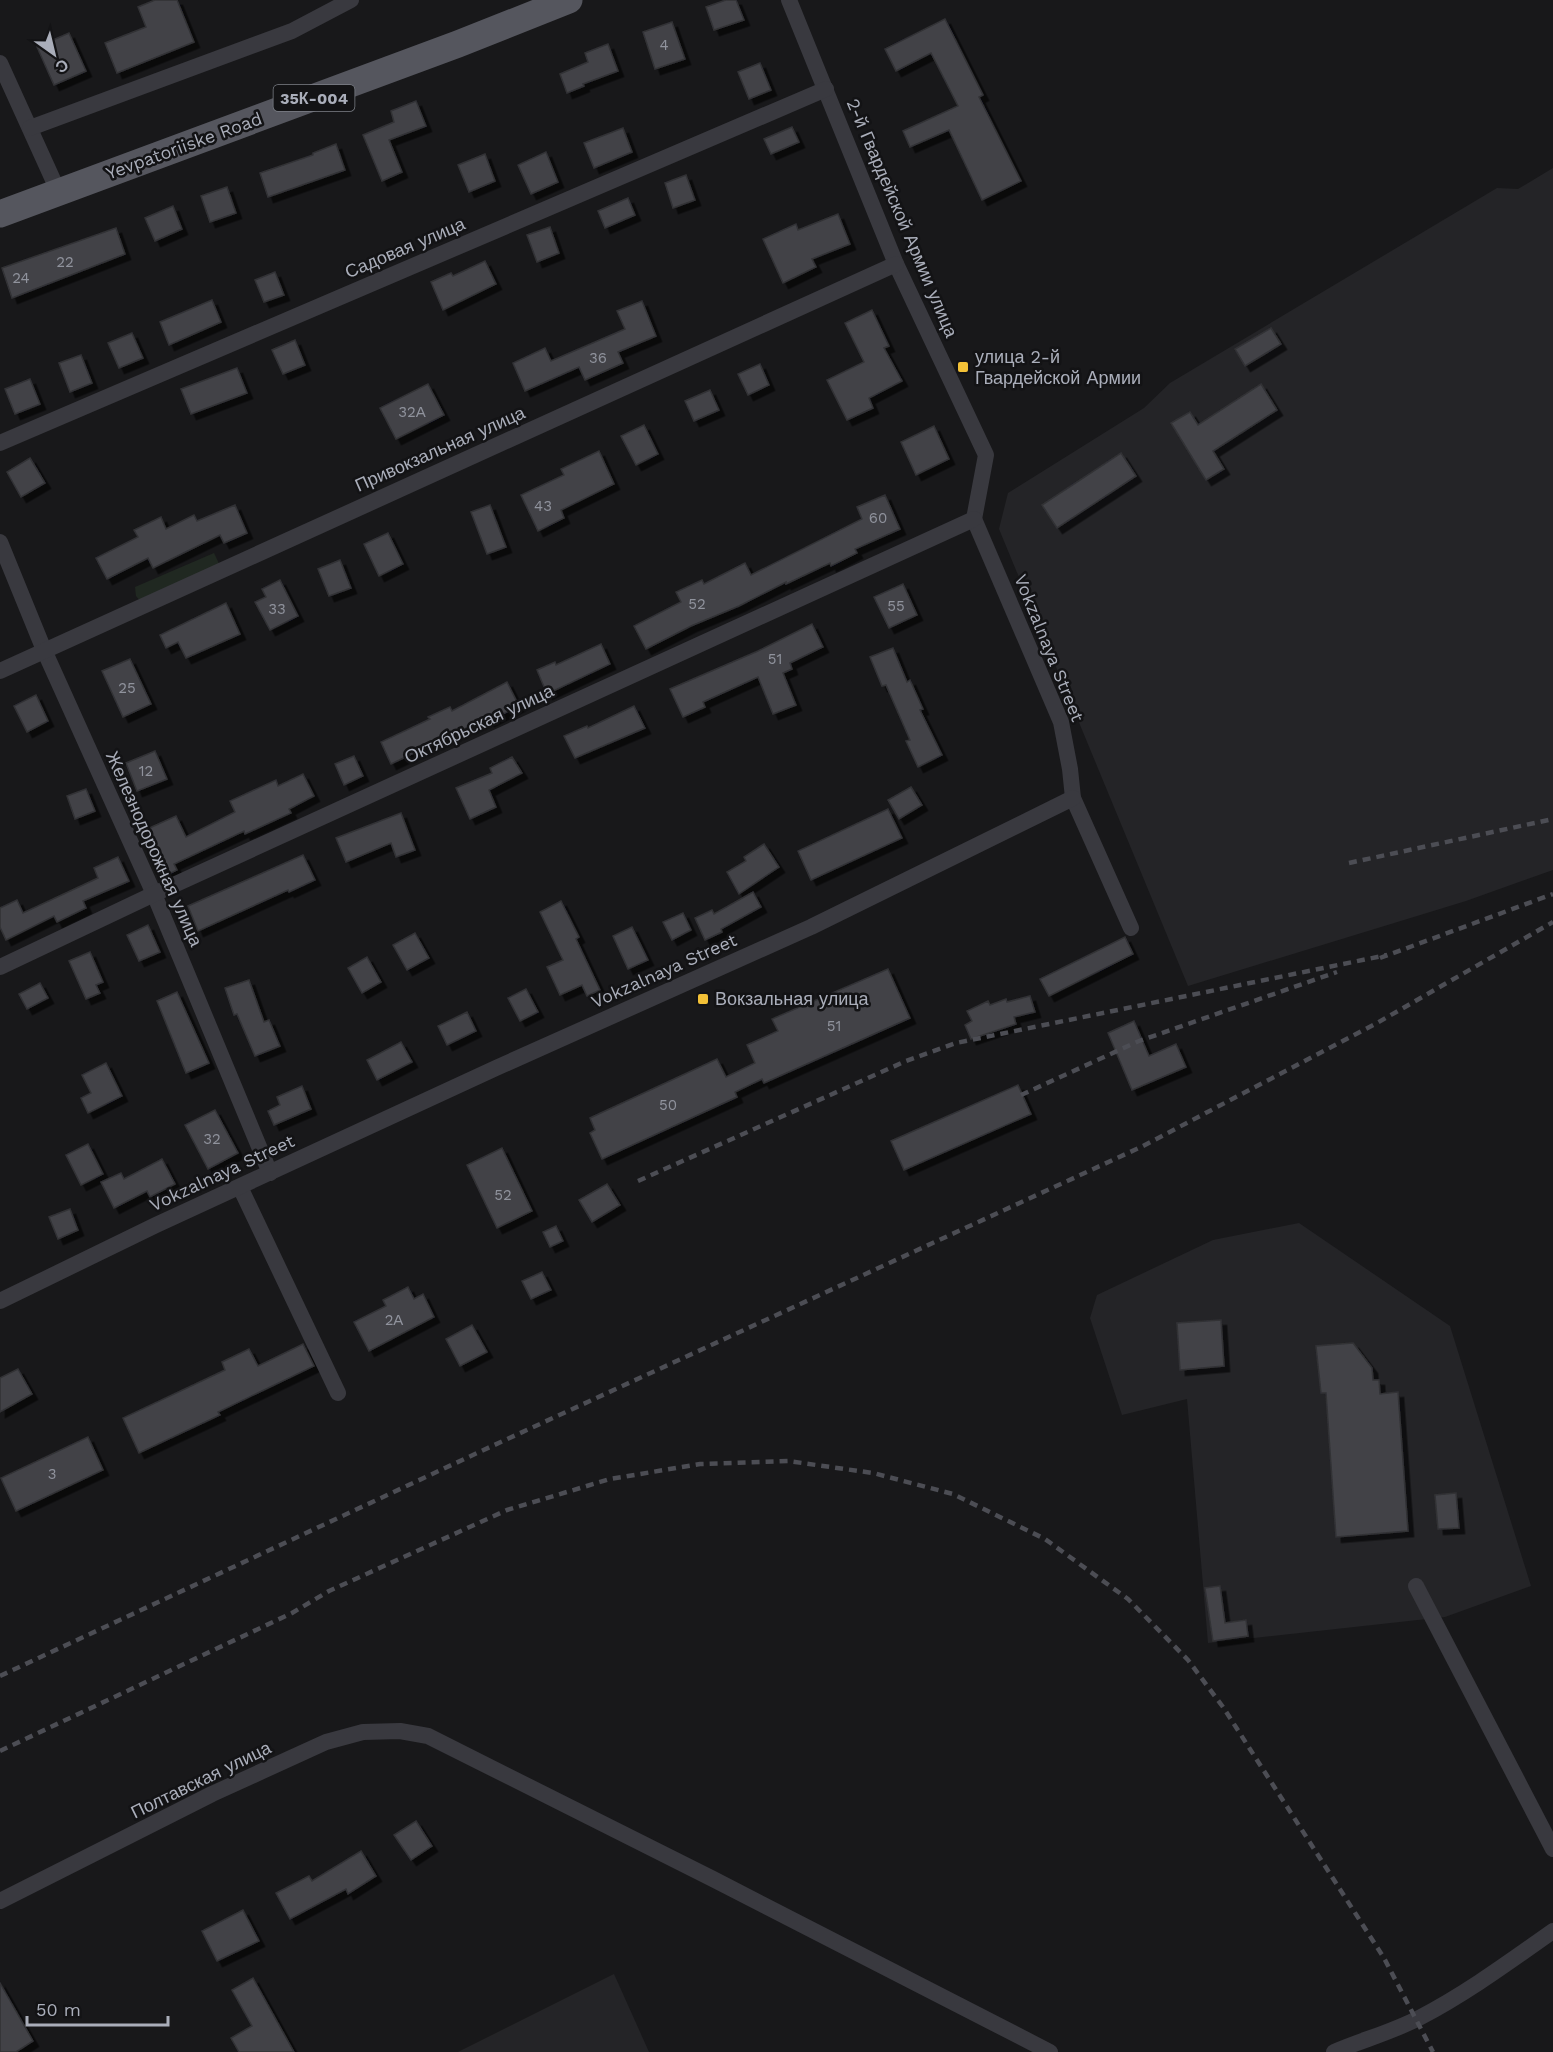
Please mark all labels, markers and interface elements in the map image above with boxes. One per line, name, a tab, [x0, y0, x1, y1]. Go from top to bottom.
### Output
north arrow	[24, 24, 84, 84]
house number: 4	[659, 36, 669, 54]
text: С	[52, 55, 72, 77]
road number: 35К-004	[274, 85, 354, 111]
street label: 2-й Гвардейской Армии улица	[843, 95, 963, 341]
street label: Yevpatoriiske Road	[103, 107, 265, 184]
street label: Садовая улица	[342, 212, 469, 282]
house number: 22	[56, 253, 74, 271]
house number: 24	[12, 269, 30, 287]
place label: улица 2-й Гвардейской Армии	[975, 346, 1141, 388]
house number: 36	[589, 349, 607, 367]
marker: улица 2-й Гвардейской Армии	[956, 360, 970, 374]
street label: Привокзальная улица	[352, 401, 529, 496]
house number: 32А	[398, 403, 426, 421]
house number: 43	[534, 497, 552, 515]
house number: 60	[869, 509, 887, 527]
street label: Vokzalnaya Street	[1010, 571, 1089, 725]
house number: 52	[688, 595, 706, 613]
house number: 55	[887, 597, 905, 615]
house number: 33	[268, 600, 286, 618]
house number: 51	[768, 650, 782, 668]
house number: 25	[118, 679, 136, 697]
street label: Октябрьская улица	[401, 679, 558, 767]
street label: Железнодорожная улица	[102, 748, 207, 951]
house number: 12	[139, 762, 153, 780]
street label: Vokzalnaya Street	[588, 929, 740, 1012]
place label: Вокзальная улица	[715, 988, 870, 1009]
marker: Вокзальная улица	[696, 992, 710, 1006]
house number: 51	[827, 1017, 841, 1035]
house number: 50	[659, 1096, 677, 1114]
street label: Vokzalnaya Street	[146, 1130, 298, 1215]
house number: 32	[203, 1130, 221, 1148]
house number: 52	[494, 1186, 512, 1204]
house number: 2А	[385, 1311, 403, 1329]
house number: 3	[48, 1465, 56, 1483]
street label: Полтавская улица	[127, 1736, 275, 1823]
scale bar	[27, 1989, 168, 2027]
text: 50 m	[36, 1999, 81, 2020]

